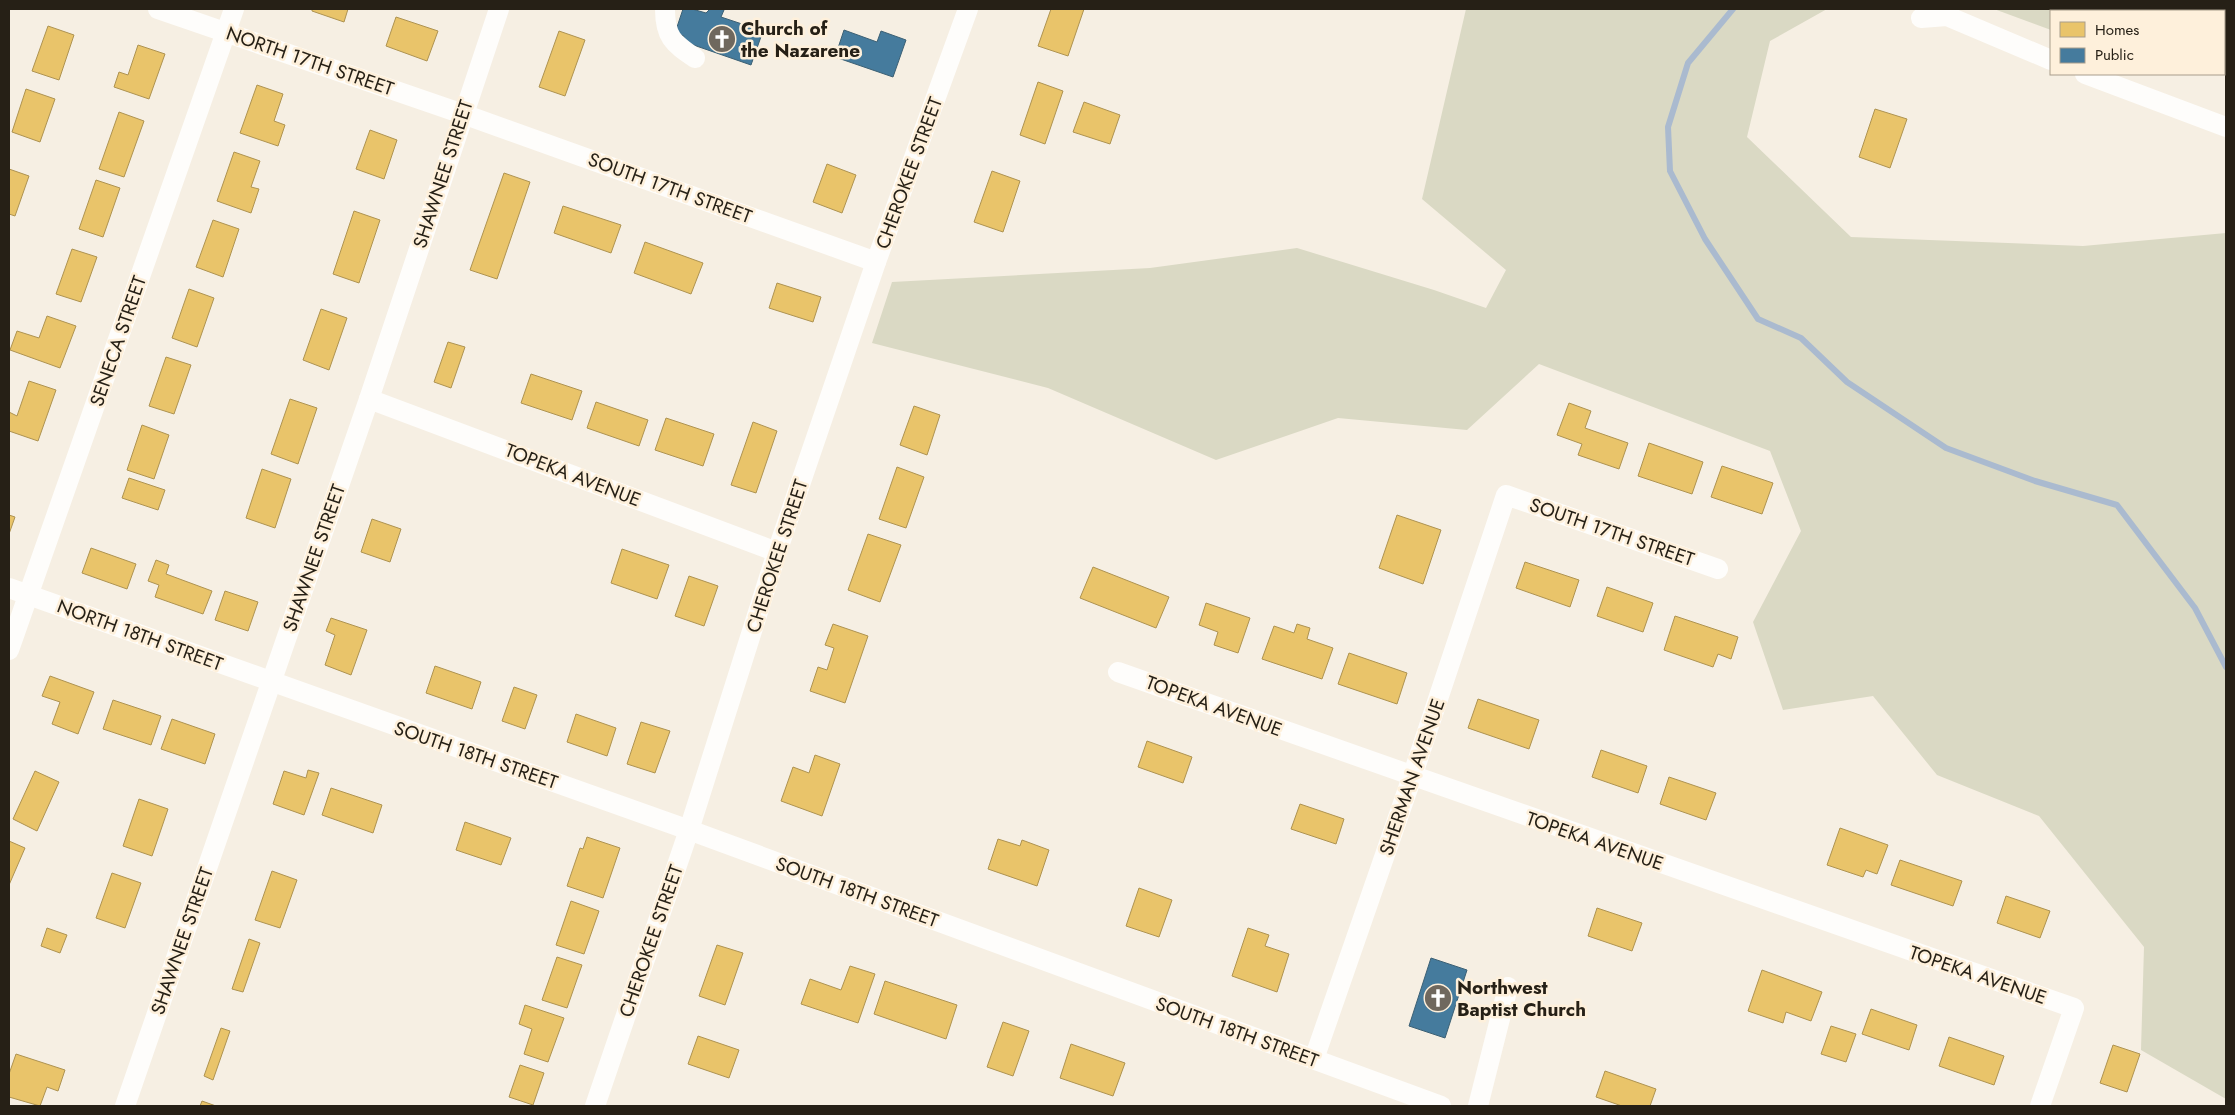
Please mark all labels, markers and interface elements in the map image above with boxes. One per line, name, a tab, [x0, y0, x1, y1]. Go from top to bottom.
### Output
legend	[2050, 10, 2225, 75]
place label: Church of the Nazarene	[741, 15, 860, 64]
text: Homes	[2095, 19, 2139, 41]
street label: NORTH 17TH STREET	[223, 20, 398, 102]
church icon: Church of the Nazarene	[707, 24, 737, 54]
text: Public	[2095, 44, 2134, 66]
street label: CHEROKEE STREET	[869, 93, 949, 253]
street label: SHAWNEE STREET	[406, 96, 480, 252]
street label: SOUTH 17TH STREET	[584, 146, 756, 230]
street label: SENECA STREET	[83, 272, 153, 410]
street label: TOPEKA AVENUE	[501, 437, 645, 513]
street label: CHEROKEE STREET	[739, 476, 815, 636]
street label: SHAWNEE STREET	[276, 480, 352, 635]
street label: SOUTH 17TH STREET	[1526, 491, 1698, 573]
street label: NORTH 18TH STREET	[53, 592, 227, 678]
street label: TOPEKA AVENUE	[1142, 669, 1286, 743]
street label: SHERMAN AVENUE	[1373, 695, 1451, 859]
street label: SOUTH 18TH STREET	[391, 714, 562, 796]
street label: TOPEKA AVENUE	[1523, 805, 1667, 877]
street label: SOUTH 18TH STREET	[772, 850, 942, 934]
street label: CHEROKEE STREET	[612, 861, 690, 1021]
street label: SHAWNEE STREET	[144, 863, 220, 1018]
street label: TOPEKA AVENUE	[1906, 939, 2050, 1011]
place label: Northwest Baptist Church	[1457, 974, 1586, 1023]
church icon: Northwest Baptist Church	[1423, 983, 1453, 1013]
street label: SOUTH 18TH STREET	[1152, 990, 1322, 1074]

